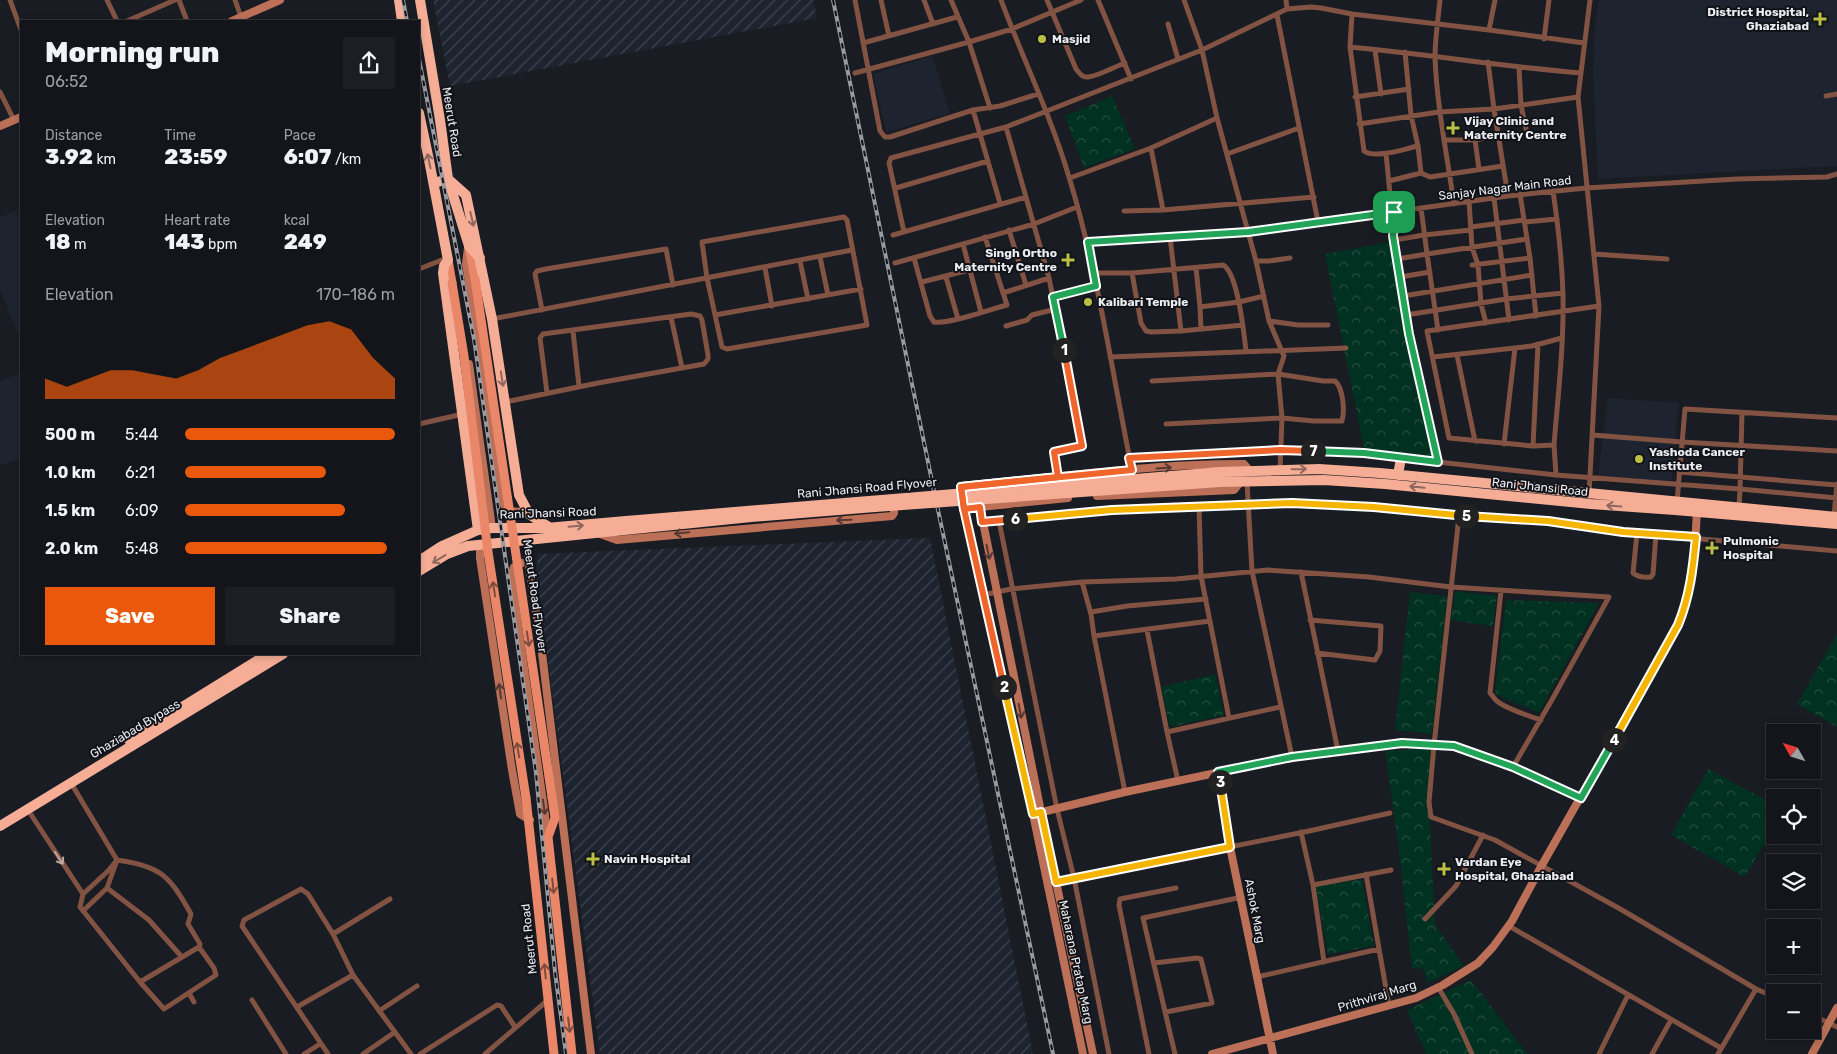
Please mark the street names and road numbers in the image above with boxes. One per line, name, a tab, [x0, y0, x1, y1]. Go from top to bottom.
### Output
street label: Meerut Road	[440, 86, 464, 158]
street label: Sanjay Nagar Main Road	[1438, 173, 1572, 203]
street label: Rani Jhansi Road Flyover	[796, 475, 938, 501]
street label: Rani Jhansi Road	[1491, 475, 1589, 499]
street label: Rani Jhansi Road	[499, 504, 597, 522]
street label: Meerut Road Flyover	[520, 538, 550, 654]
street label: Ghaziabad Bypass	[88, 697, 182, 761]
street label: Ashok Marg	[1242, 878, 1268, 944]
street label: Maharana Pratap Marg	[1056, 899, 1096, 1025]
street label: Meerut Road	[518, 903, 540, 975]
street label: Prithviraj Marg	[1336, 977, 1418, 1015]

